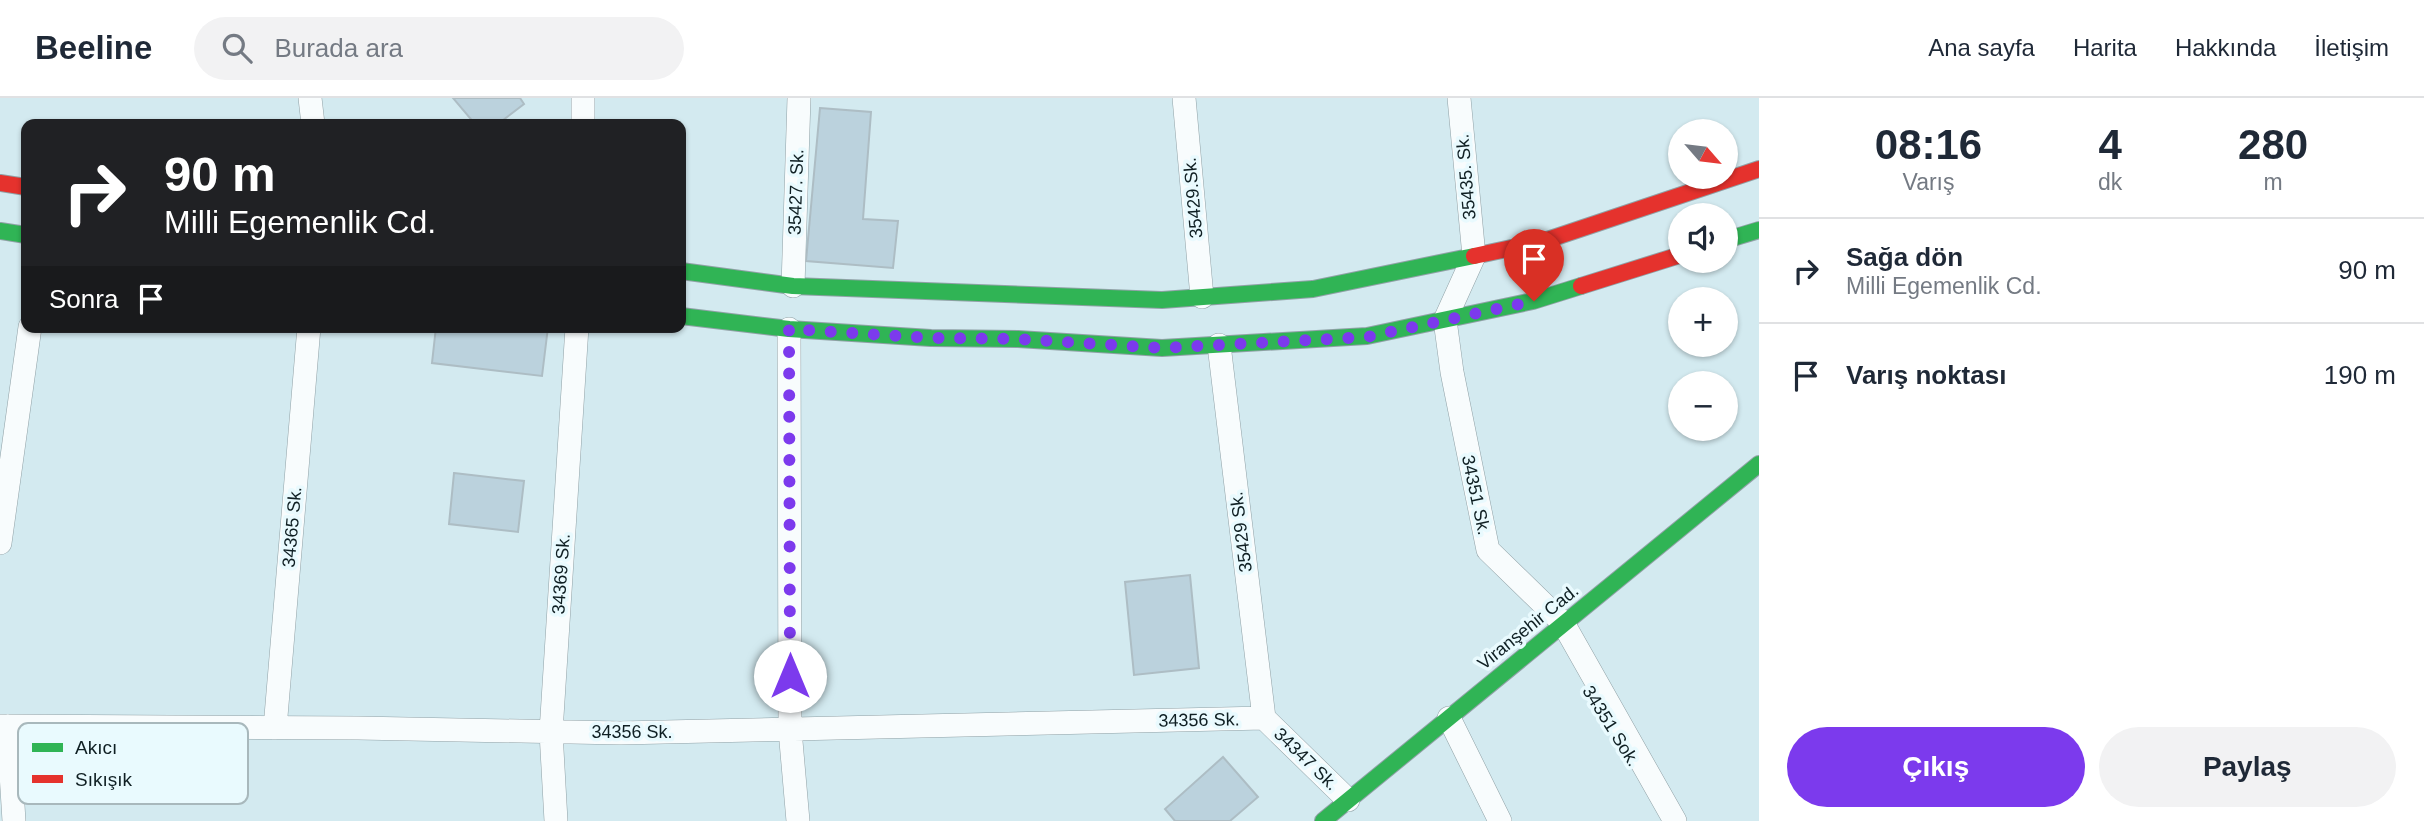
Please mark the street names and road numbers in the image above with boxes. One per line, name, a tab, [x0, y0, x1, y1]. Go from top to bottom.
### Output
street label: 35435. Sk.	[1452, 133, 1480, 221]
street label: 35427. Sk.	[785, 149, 807, 235]
street label: 35429.Sk.	[1180, 157, 1206, 239]
street label: 34351 Sk.	[1458, 453, 1494, 537]
street label: 34365 Sk.	[279, 486, 305, 568]
street label: 35429 Sk.	[1226, 491, 1256, 573]
street label: 34369 Sk.	[548, 533, 574, 615]
street label: Viranşehir Cad.	[1474, 580, 1582, 674]
street label: 34351 Sok.	[1578, 682, 1644, 770]
street label: 34356 Sk.	[1158, 709, 1240, 731]
street label: 34356 Sk.	[591, 722, 673, 742]
street label: 34347 Sk.	[1270, 724, 1342, 794]

